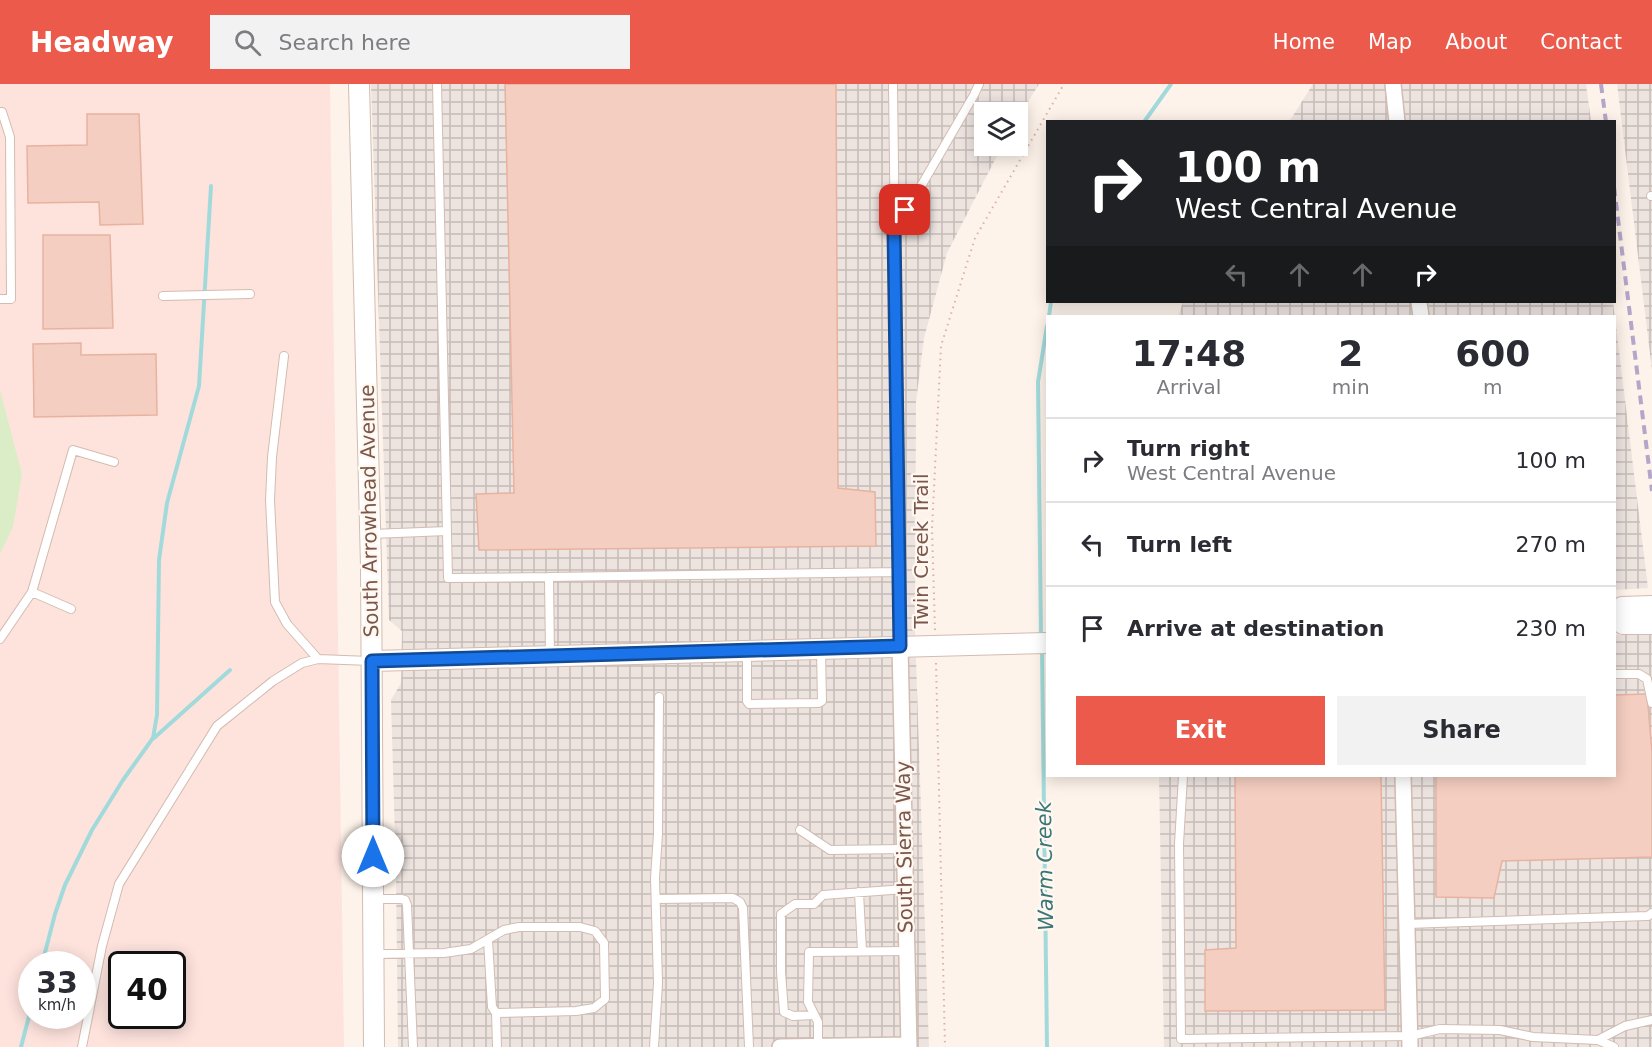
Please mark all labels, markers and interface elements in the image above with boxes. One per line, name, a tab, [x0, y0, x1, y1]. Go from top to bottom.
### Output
search box	[210, 15, 630, 69]
text: Headway	[30, 26, 174, 59]
icon: search	[231, 26, 264, 59]
text: Search here	[279, 30, 411, 55]
text: Home	[1273, 30, 1335, 54]
text: Map	[1368, 30, 1412, 54]
text: About	[1445, 30, 1507, 54]
text: Contact	[1540, 30, 1622, 54]
map controls	[974, 102, 1028, 156]
button: layers	[974, 102, 1028, 156]
text: 100 m	[1175, 143, 1321, 192]
icon: right	[1076, 144, 1154, 222]
pin	[879, 184, 930, 235]
icon: arrive	[888, 193, 921, 226]
text: West Central Avenue	[1175, 193, 1457, 224]
icon: left	[1220, 258, 1253, 291]
icon: ahead	[1283, 258, 1316, 291]
icon: ahead	[1346, 258, 1379, 291]
icon: right	[1409, 258, 1442, 291]
text: 17:48	[1132, 333, 1246, 374]
text: 2	[1338, 333, 1363, 374]
text: 600	[1455, 333, 1530, 374]
text: Arrival	[1156, 375, 1221, 399]
text: min	[1332, 375, 1370, 399]
text: m	[1483, 375, 1503, 399]
street label: South Arrowhead Avenue	[355, 384, 383, 638]
text: Turn right	[1127, 436, 1250, 461]
icon: right	[1076, 444, 1109, 477]
text: 100 m	[1516, 448, 1586, 473]
text: West Central Avenue	[1127, 461, 1336, 485]
street label: Twin Creek Trail	[909, 473, 933, 630]
icon: left	[1076, 528, 1109, 561]
text: Turn left	[1127, 532, 1232, 557]
text: 270 m	[1516, 532, 1586, 557]
icon: arrive	[1076, 612, 1109, 645]
text: Arrive at destination	[1127, 616, 1384, 641]
text: 230 m	[1516, 616, 1586, 641]
button: Exit	[1076, 696, 1325, 765]
button: Share	[1337, 696, 1586, 765]
street label: South Sierra Way	[890, 760, 918, 933]
water label: Warm Creek	[1032, 800, 1058, 931]
position arrow	[341, 824, 405, 888]
speed limit sign: 40	[108, 951, 186, 1029]
text: 33	[36, 965, 78, 1000]
text: km/h	[38, 996, 76, 1014]

